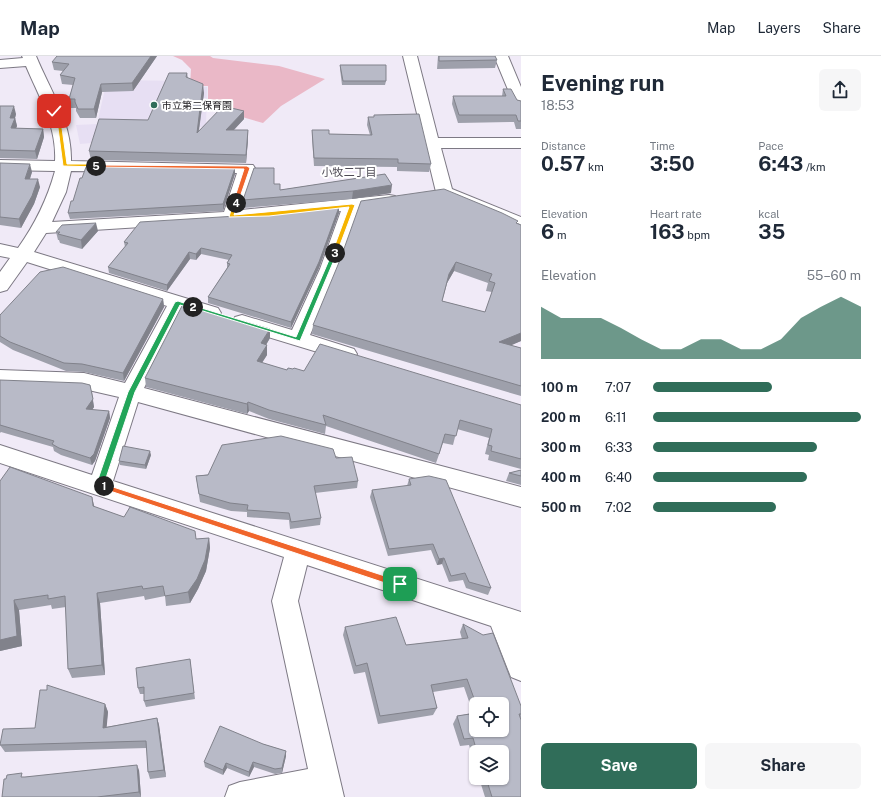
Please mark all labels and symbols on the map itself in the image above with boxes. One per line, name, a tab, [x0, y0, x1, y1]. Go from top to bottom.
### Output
pin	[37, 94, 71, 128]
place label: 市立第二保育園	[162, 99, 232, 111]
marker: 市立第二保育園	[149, 100, 159, 110]
pin: 5	[86, 156, 106, 176]
district label: 小牧二丁目	[322, 166, 377, 178]
pin: 4	[226, 193, 246, 213]
pin: 3	[325, 243, 345, 263]
pin: 2	[183, 297, 203, 317]
pin: 1	[94, 476, 114, 496]
pin	[383, 567, 417, 601]

